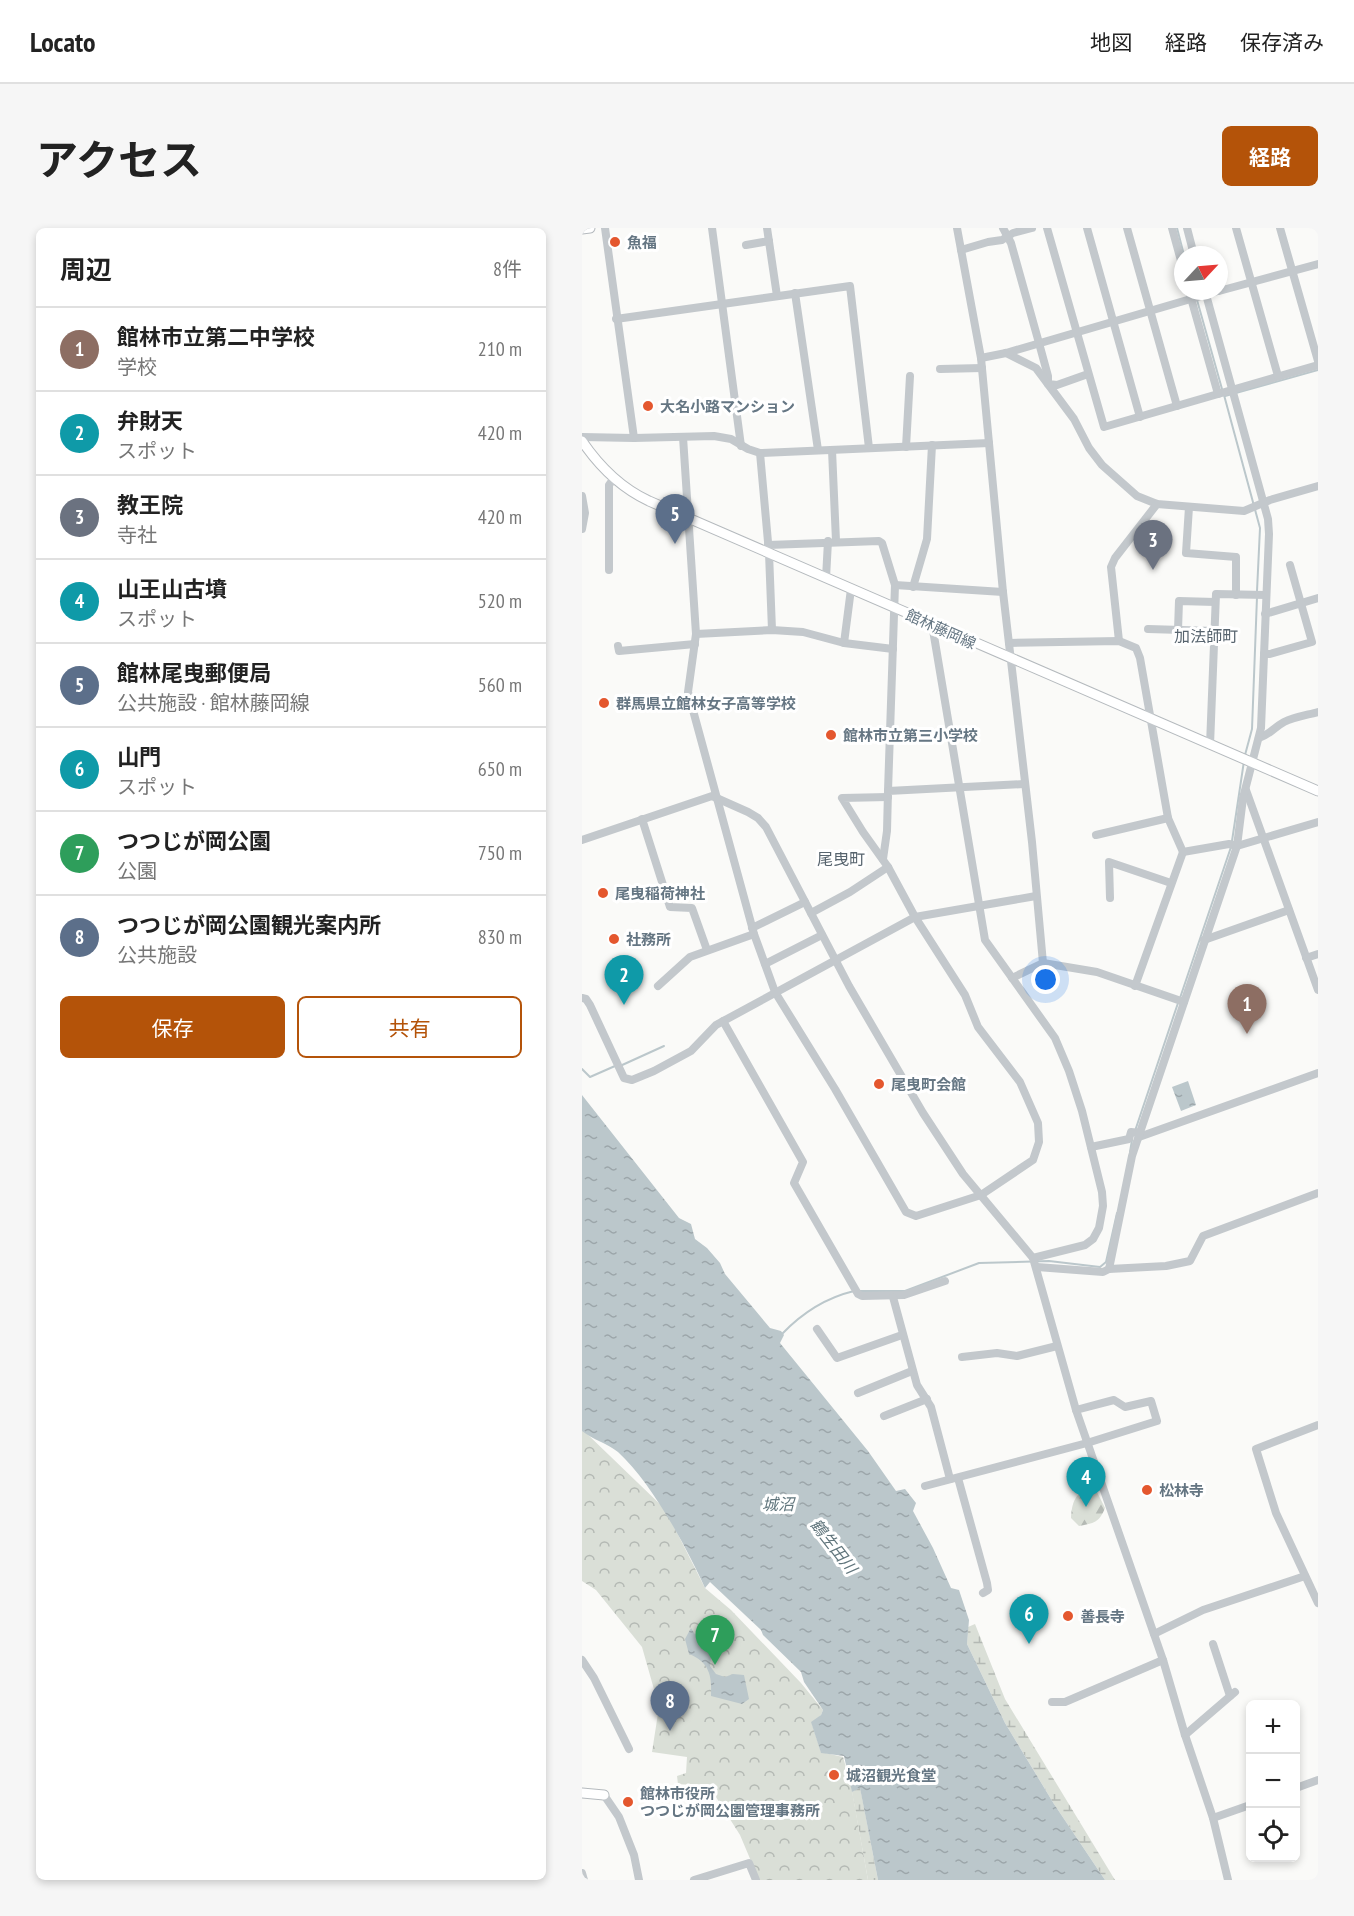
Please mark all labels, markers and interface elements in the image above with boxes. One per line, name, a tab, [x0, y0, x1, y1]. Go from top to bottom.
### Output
text: Locato	[30, 23, 96, 60]
text: 地図	[1090, 29, 1132, 56]
text: 経路	[1165, 29, 1207, 56]
text: 保存済み	[1240, 29, 1324, 56]
button: 経路	[1222, 126, 1318, 186]
text: アクセス	[36, 132, 202, 187]
place label: 魚福	[627, 233, 657, 252]
marker: 魚福	[608, 235, 622, 249]
north arrow	[1174, 246, 1228, 300]
text: 周辺	[60, 253, 112, 286]
text: 8件	[493, 256, 522, 282]
text: 館林市立第二中学校	[117, 323, 315, 351]
text: 1	[75, 336, 84, 362]
text: 210 m	[478, 336, 522, 362]
text: 学校	[117, 354, 157, 380]
place label: 大名小路マンション	[660, 397, 795, 416]
marker: 大名小路マンション	[641, 399, 655, 413]
text: 弁財天	[117, 407, 183, 435]
text: 2	[75, 420, 84, 446]
text: 420 m	[478, 420, 522, 446]
text: スポット	[117, 438, 197, 464]
text: 教王院	[117, 491, 183, 519]
pin: 5	[656, 494, 694, 544]
text: 3	[75, 504, 84, 530]
text: 420 m	[478, 504, 522, 530]
pin: 3	[1134, 520, 1172, 570]
text: 寺社	[117, 522, 157, 548]
text: 山王山古墳	[117, 575, 227, 603]
text: 4	[75, 588, 84, 614]
text: 520 m	[478, 588, 522, 614]
street label: 館林藤岡線	[903, 605, 979, 653]
text: スポット	[117, 606, 197, 632]
district label: 加法師町	[1174, 626, 1238, 646]
text: 館林尾曳郵便局	[117, 659, 271, 687]
text: 5	[75, 672, 84, 698]
text: 560 m	[478, 672, 522, 698]
text: 公共施設 · 館林藤岡線	[117, 690, 310, 716]
place label: 群馬県立館林女子高等学校	[616, 694, 796, 713]
marker: 群馬県立館林女子高等学校	[597, 696, 611, 710]
place label: 館林市立第三小学校	[843, 726, 978, 745]
marker: 館林市立第三小学校	[824, 728, 838, 742]
text: 山門	[117, 743, 161, 771]
text: 6	[75, 756, 84, 782]
text: 650 m	[478, 756, 522, 782]
text: スポット	[117, 774, 197, 800]
text: つつじが岡公園	[117, 827, 271, 855]
text: 7	[75, 840, 84, 866]
text: 750 m	[478, 840, 522, 866]
district label: 尾曳町	[817, 849, 865, 869]
text: 公園	[117, 858, 157, 884]
place label: 尾曳稲荷神社	[615, 884, 705, 903]
marker: 尾曳稲荷神社	[596, 886, 610, 900]
text: つつじが岡公園観光案内所	[117, 911, 381, 939]
text: 8	[75, 924, 84, 950]
text: 830 m	[478, 924, 522, 950]
place label: 社務所	[626, 930, 671, 949]
marker: 社務所	[607, 932, 621, 946]
text: 公共施設	[117, 942, 197, 968]
pin: 2	[604, 956, 644, 1005]
your location	[1031, 965, 1060, 994]
pin: 1	[1228, 984, 1266, 1034]
button: 保存	[60, 996, 285, 1058]
button: 共有	[297, 996, 522, 1058]
place label: 尾曳町会館	[891, 1075, 966, 1094]
marker: 尾曳町会館	[872, 1077, 886, 1091]
pin: 4	[1066, 1458, 1106, 1507]
place label: 松林寺	[1159, 1481, 1204, 1500]
marker: 松林寺	[1140, 1483, 1154, 1497]
water label: 城沼	[762, 1494, 796, 1514]
water label: 鶴生田川	[806, 1515, 863, 1579]
pin: 6	[1010, 1594, 1048, 1644]
place label: 善長寺	[1080, 1607, 1125, 1626]
marker: 善長寺	[1061, 1609, 1075, 1623]
pin: 7	[696, 1616, 734, 1665]
pin: 8	[650, 1682, 689, 1731]
map controls	[1246, 1700, 1300, 1862]
button: +	[1246, 1700, 1300, 1754]
button: −	[1246, 1754, 1300, 1808]
place label: 城沼観光食堂	[846, 1766, 936, 1785]
marker: 城沼観光食堂	[827, 1768, 841, 1782]
place label: 館林市役所 つつじが岡公園管理事務所	[640, 1784, 820, 1820]
marker: 館林市役所 つつじが岡公園管理事務所	[621, 1795, 635, 1809]
button: locate	[1246, 1808, 1300, 1862]

